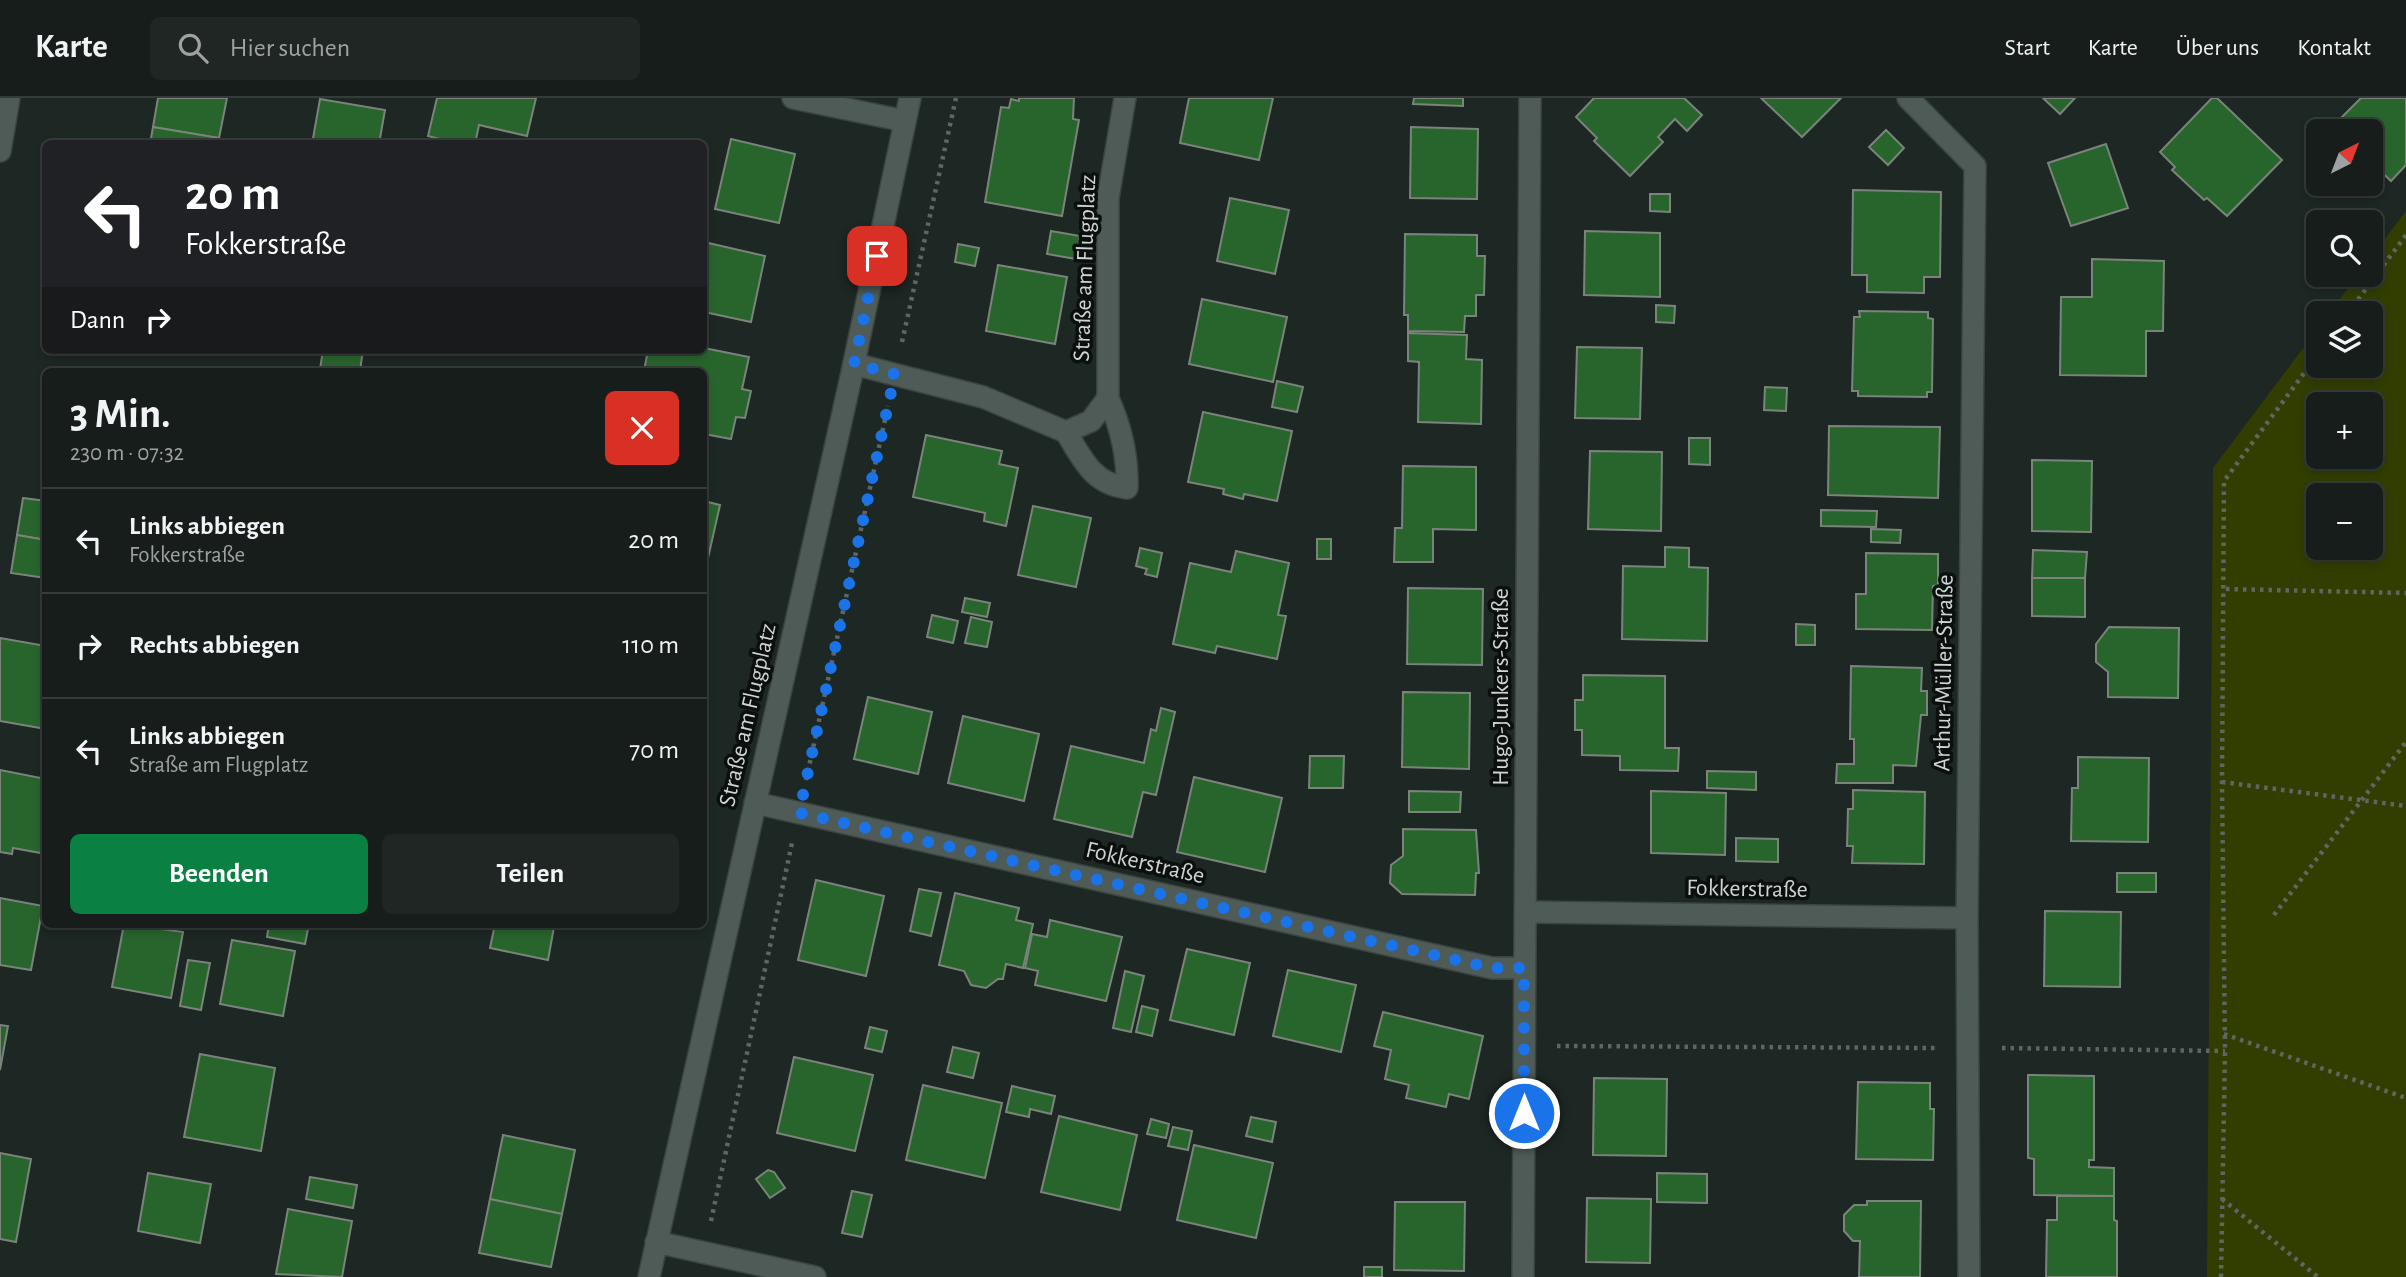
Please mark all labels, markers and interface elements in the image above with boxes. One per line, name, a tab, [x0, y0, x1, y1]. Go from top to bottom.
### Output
search box	[150, 17, 640, 80]
icon: search	[174, 29, 212, 67]
text: Karte	[35, 31, 108, 64]
text: Hier suchen	[230, 35, 350, 61]
text: Start	[2005, 36, 2050, 60]
text: Karte	[2088, 36, 2138, 60]
text: Über uns	[2176, 36, 2259, 60]
text: Kontakt	[2297, 36, 2371, 60]
north arrow	[2306, 119, 2384, 196]
map controls	[2306, 119, 2383, 560]
icon: left	[70, 168, 161, 259]
text: 20 m	[185, 170, 281, 219]
street label: Straße am Flugplatz	[1070, 174, 1100, 362]
button: search	[2306, 210, 2383, 287]
pin	[847, 226, 907, 286]
text: Fokkerstraße	[185, 228, 347, 260]
icon: arrive	[858, 237, 896, 275]
icon: right	[139, 301, 177, 339]
button: layers	[2306, 301, 2383, 378]
text: Dann	[70, 307, 125, 333]
button: close	[605, 391, 679, 465]
button: +	[2306, 392, 2383, 469]
text: 3 Min.	[70, 393, 171, 435]
text: 230 m · 07:32	[70, 442, 184, 465]
button: −	[2306, 483, 2383, 560]
text: Links abbiegen	[129, 513, 285, 539]
icon: left	[70, 522, 108, 560]
text: 20 m	[628, 527, 679, 553]
text: Fokkerstraße	[129, 544, 245, 567]
street label: Arthur-Müller-Straße	[1930, 574, 1958, 772]
street label: Hugo-Junkers-Straße	[1489, 588, 1513, 786]
street label: Straße am Flugplatz	[715, 621, 781, 809]
icon: right	[70, 627, 108, 665]
text: Rechts abbiegen	[129, 632, 300, 658]
text: 110 m	[622, 632, 679, 658]
text: Links abbiegen	[129, 723, 285, 749]
icon: left	[70, 732, 108, 770]
text: 70 m	[629, 737, 679, 763]
text: Straße am Flugplatz	[129, 754, 308, 777]
button: Beenden	[70, 834, 368, 914]
button: Teilen	[382, 834, 679, 914]
street label: Fokkerstraße	[1083, 838, 1207, 888]
street label: Fokkerstraße	[1686, 876, 1808, 902]
position arrow	[1487, 1076, 1561, 1150]

